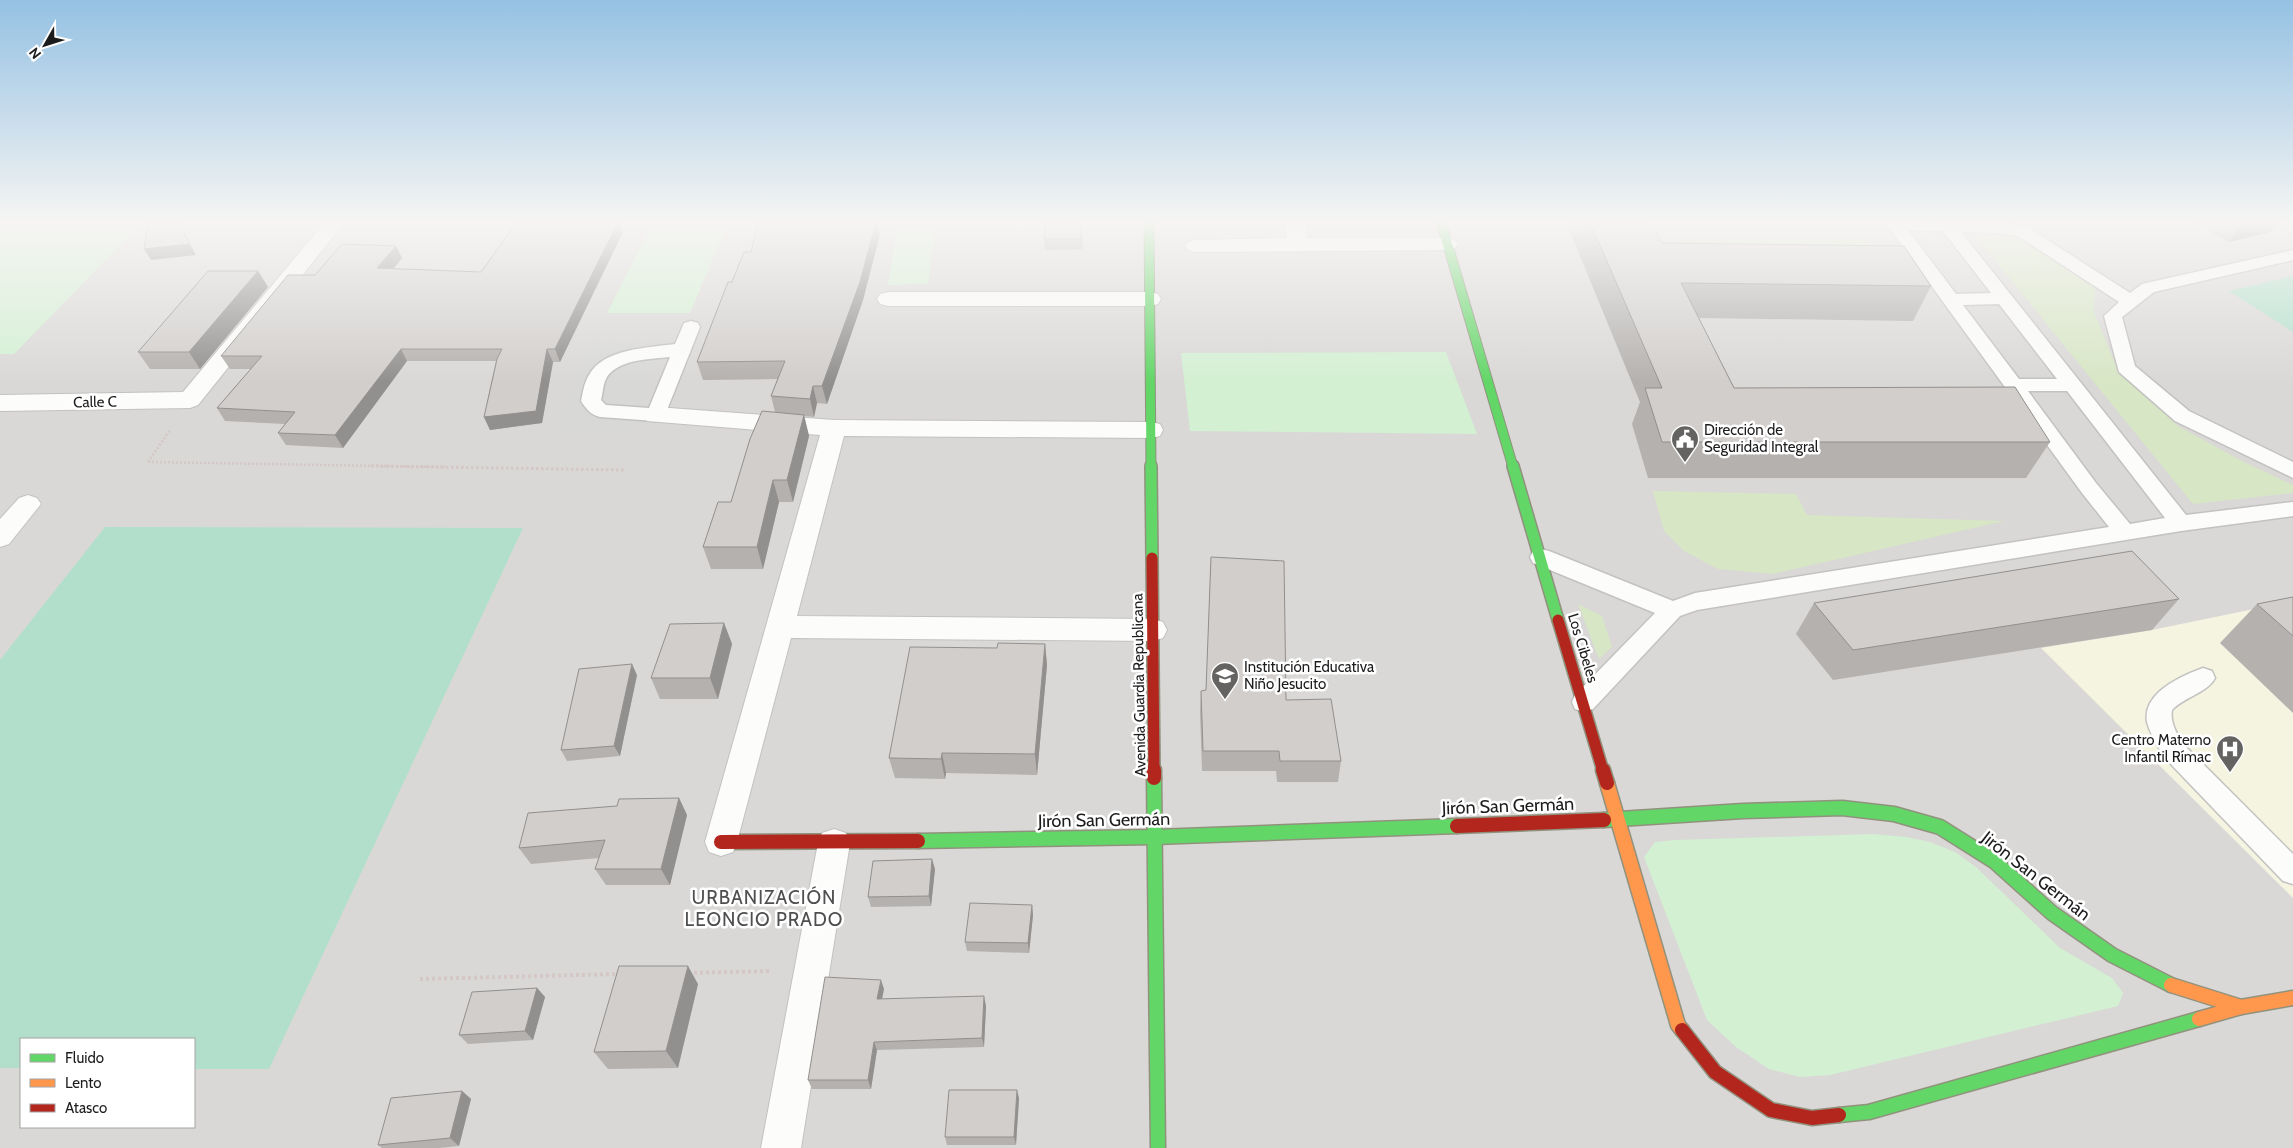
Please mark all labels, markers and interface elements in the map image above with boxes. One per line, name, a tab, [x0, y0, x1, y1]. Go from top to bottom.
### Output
north arrow	[20, 20, 70, 70]
text: N	[25, 44, 45, 63]
street label: Calle C	[73, 393, 117, 411]
place label: Dirección de Seguridad Integral	[1704, 421, 1819, 456]
public building icon: Dirección de Seguridad Integral	[1670, 424, 1700, 463]
street label: Avenida Guardia Republicana	[1128, 593, 1150, 777]
street label: Los Cibeles	[1564, 611, 1602, 685]
place label: Institución Educativa Niño Jesucito	[1244, 658, 1375, 693]
school or university icon: Institución Educativa Niño Jesucito	[1210, 661, 1240, 700]
place label: Centro Materno Infantil Rímac	[2112, 731, 2211, 766]
hospital icon: Centro Materno Infantil Rímac	[2215, 734, 2245, 773]
street label: Jirón San Germán	[1440, 793, 1575, 819]
street label: Jirón San Germán	[1037, 808, 1170, 832]
street label: Jirón San Germán	[1976, 826, 2095, 925]
district label: URBANIZACIÓN LEONCIO PRADO	[685, 885, 843, 931]
legend	[20, 1038, 195, 1128]
text: Fluido	[65, 1049, 104, 1067]
text: Lento	[65, 1074, 102, 1092]
text: Atasco	[65, 1099, 107, 1117]

